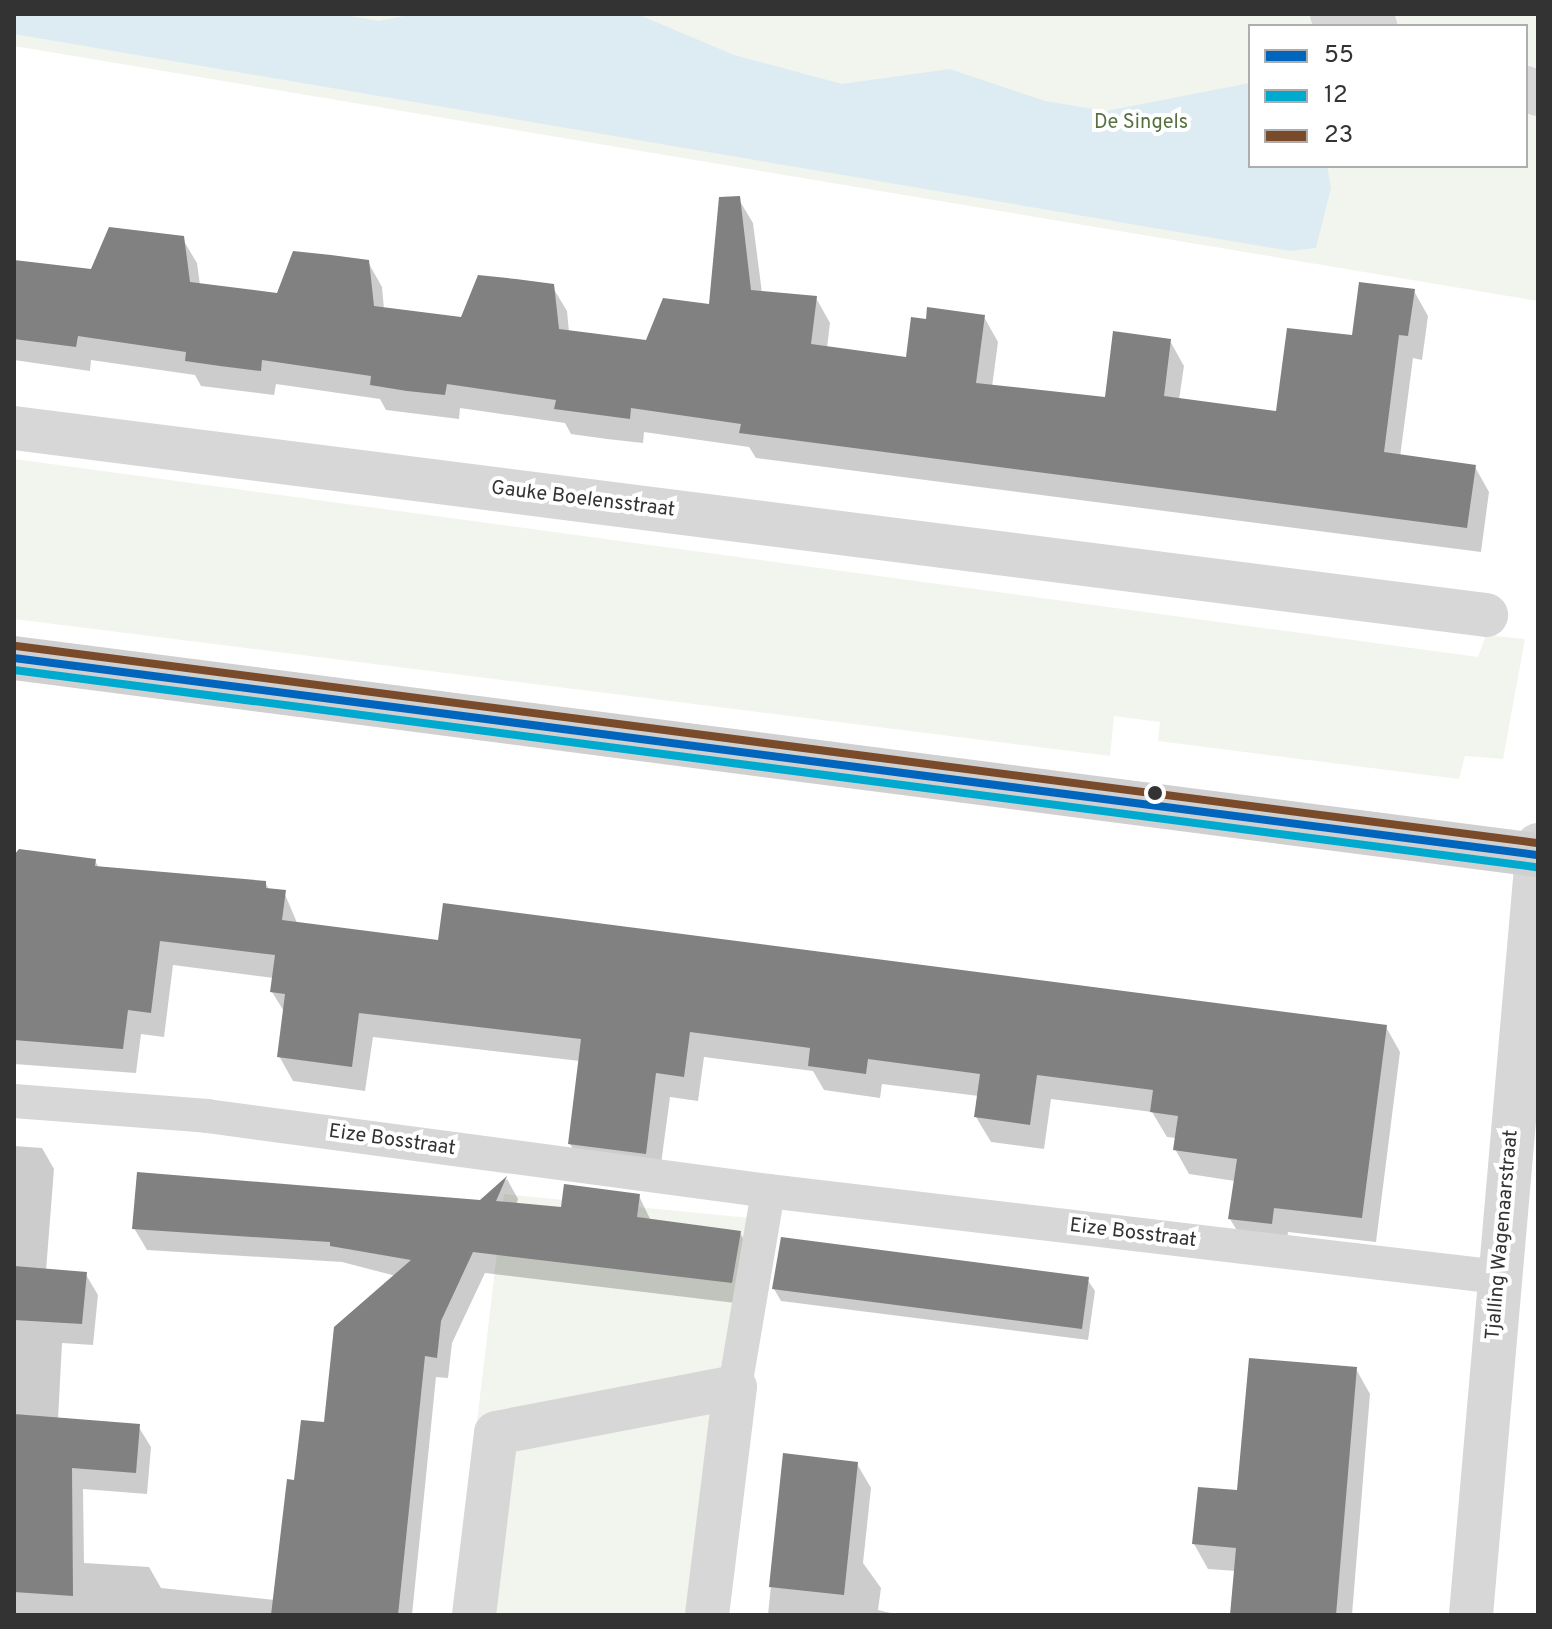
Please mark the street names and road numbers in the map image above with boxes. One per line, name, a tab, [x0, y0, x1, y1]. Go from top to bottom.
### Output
street label: Gauke Boelensstraat	[490, 477, 676, 523]
street label: Eize Bosstraat	[327, 1120, 457, 1162]
street label: Tjalling Wagenaarstraat	[1482, 1129, 1524, 1341]
street label: Eize Bosstraat	[1068, 1214, 1198, 1254]

